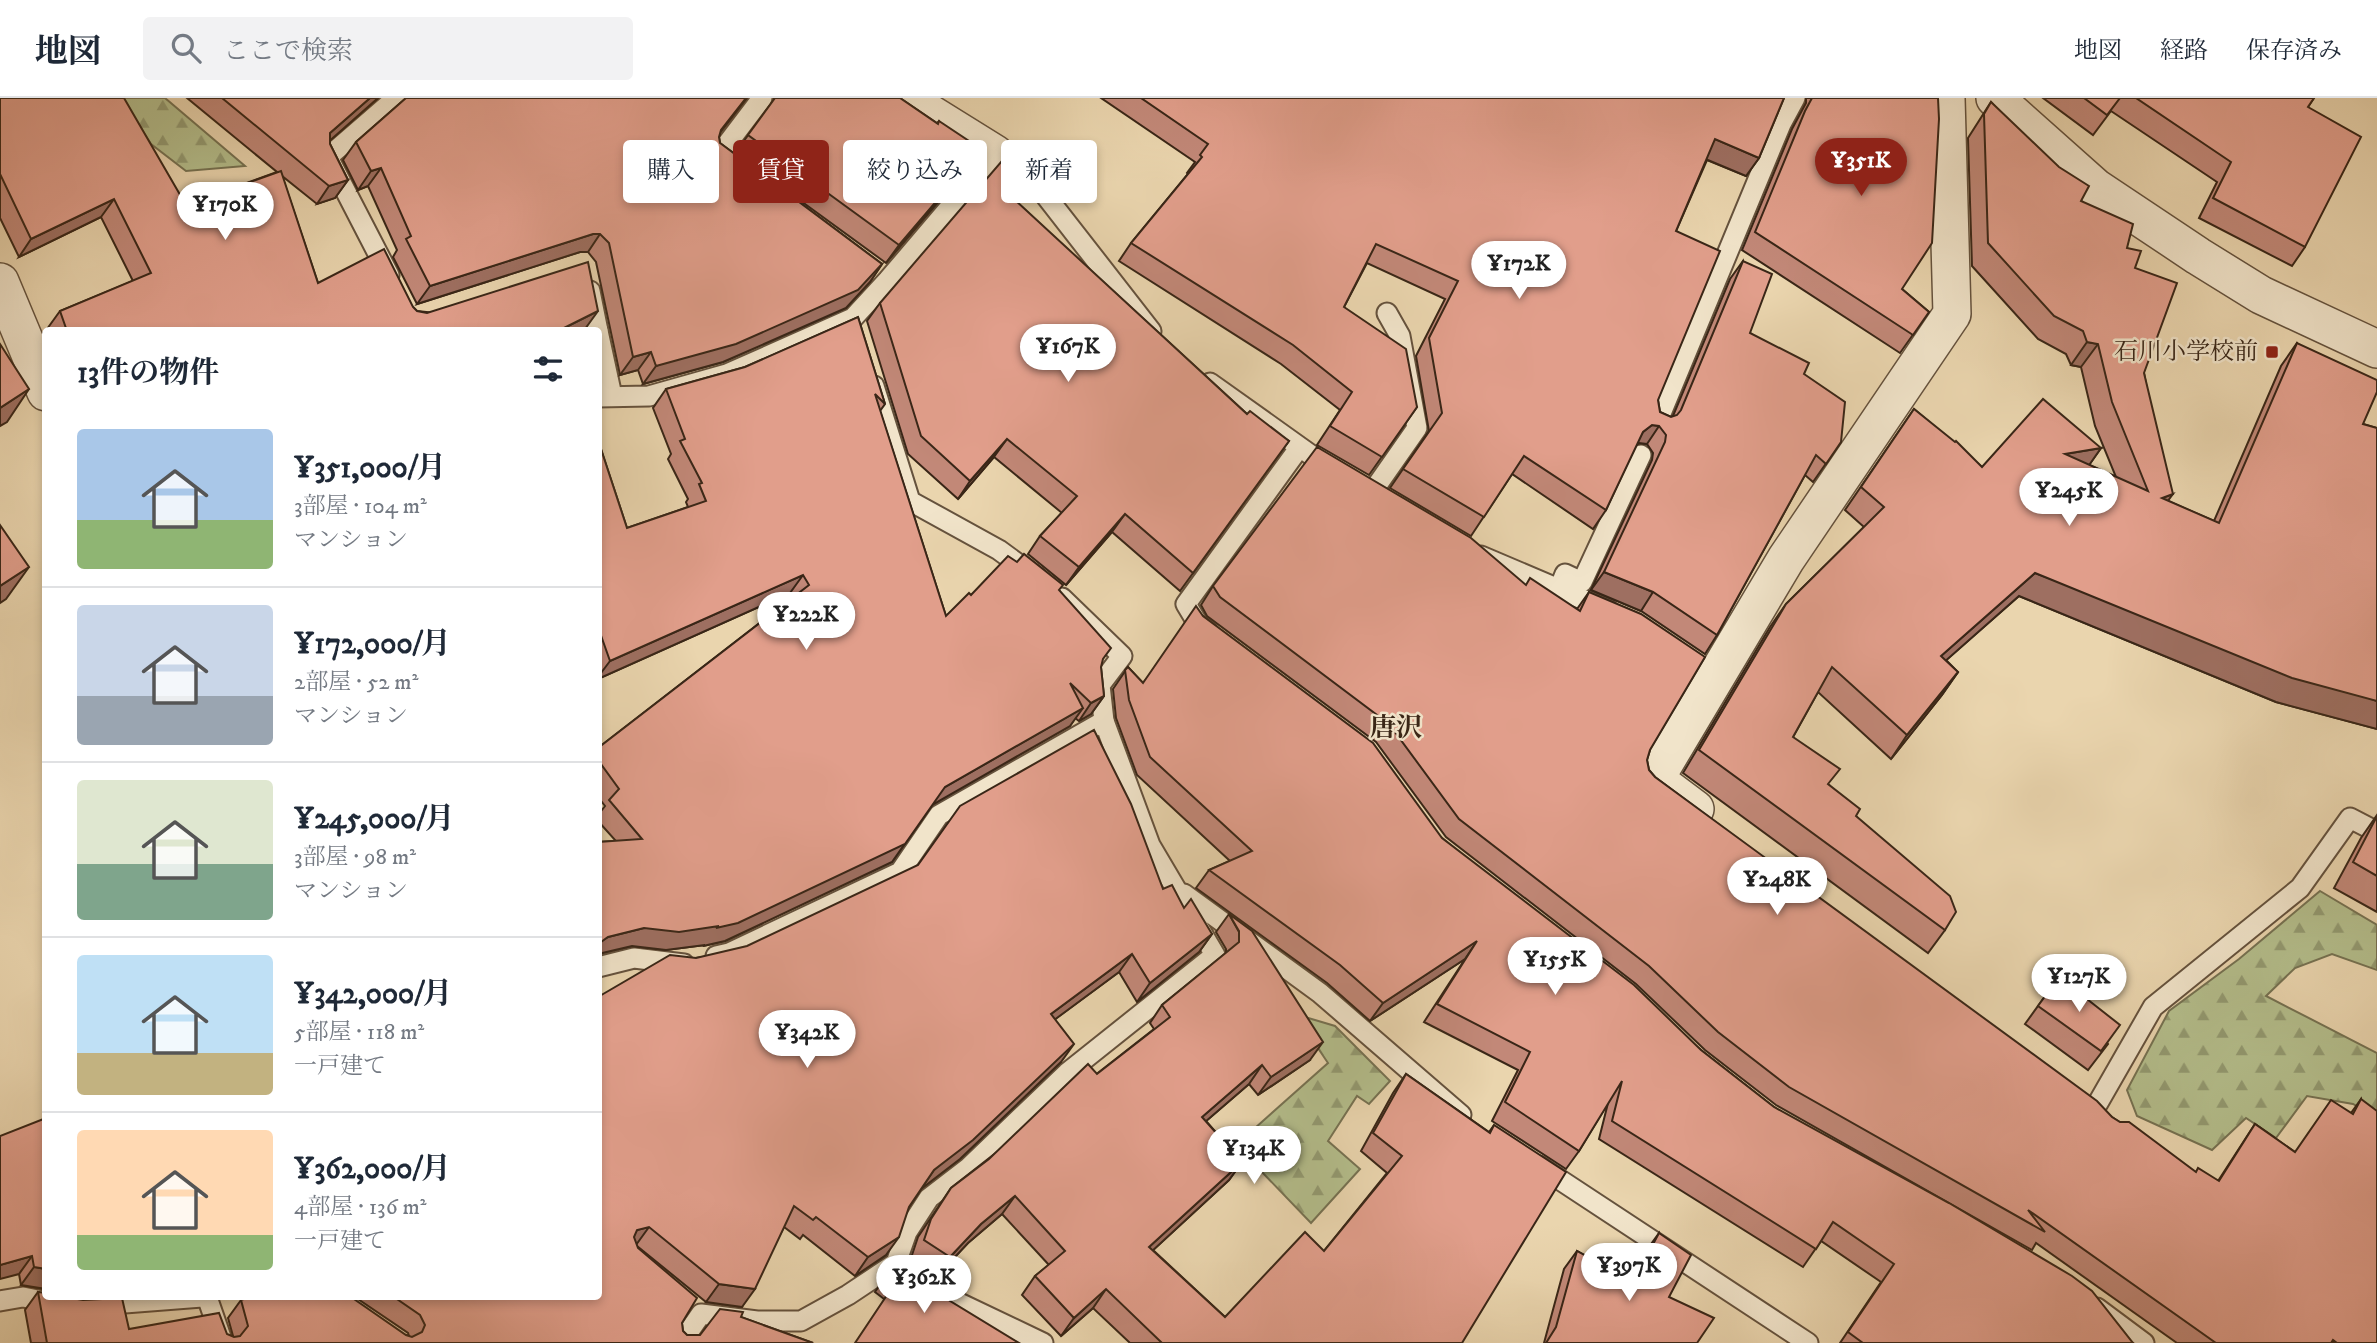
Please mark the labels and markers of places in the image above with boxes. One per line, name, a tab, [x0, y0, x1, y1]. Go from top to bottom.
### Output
pin: ¥351K	[1812, 139, 1910, 198]
pin: ¥170K	[176, 183, 274, 242]
pin: ¥172K	[1470, 242, 1568, 301]
pin: ¥167K	[1019, 324, 1117, 384]
place label: 石川小学校前	[2114, 337, 2258, 367]
marker: 石川小学校前	[2264, 344, 2280, 360]
pin: ¥245K	[2020, 468, 2118, 528]
pin: ¥222K	[757, 592, 855, 652]
pin: ¥248K	[1728, 858, 1826, 917]
pin: ¥155K	[1506, 937, 1604, 997]
pin: ¥127K	[2030, 954, 2128, 1014]
pin: ¥342K	[758, 1010, 856, 1070]
pin: ¥134K	[1205, 1126, 1303, 1186]
pin: ¥397K	[1580, 1244, 1678, 1303]
pin: ¥362K	[875, 1256, 973, 1315]

